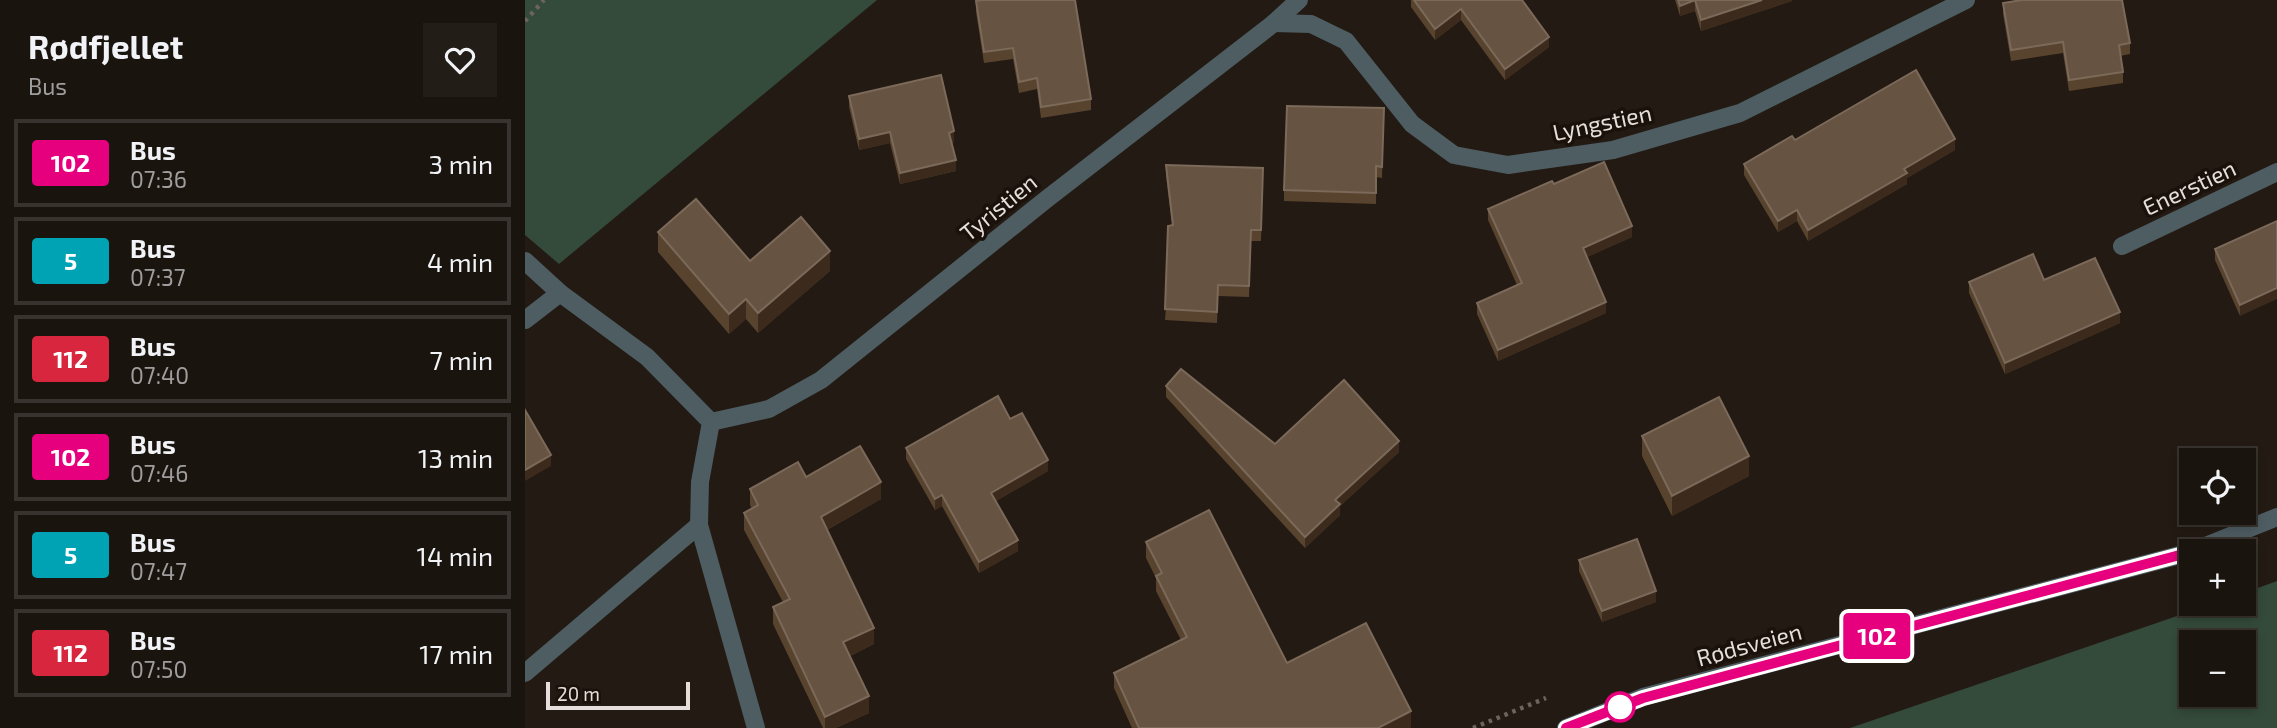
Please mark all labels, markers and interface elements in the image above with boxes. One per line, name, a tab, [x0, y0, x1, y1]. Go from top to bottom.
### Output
button: heart	[423, 23, 497, 97]
text: Rødfjellet	[28, 26, 183, 66]
text: Bus	[28, 72, 67, 100]
street label: Lyngstien	[1550, 98, 1654, 146]
text: Bus	[130, 134, 176, 165]
text: 102	[51, 148, 90, 177]
text: 3 min	[428, 148, 493, 179]
street label: Enerstien	[2138, 153, 2240, 221]
text: 07:36	[130, 165, 187, 193]
street label: Tyristien	[954, 168, 1042, 246]
text: Bus	[130, 232, 176, 263]
text: 5	[64, 246, 77, 275]
text: 4 min	[427, 246, 493, 277]
text: 07:37	[130, 263, 186, 291]
text: Bus	[130, 330, 176, 361]
text: 112	[53, 344, 88, 373]
text: 7 min	[430, 344, 493, 375]
text: 07:40	[130, 361, 189, 389]
text: Bus	[130, 428, 176, 459]
text: 102	[51, 442, 90, 471]
text: 13 min	[418, 442, 493, 473]
map controls	[2179, 448, 2256, 707]
button: locate	[2179, 448, 2256, 525]
text: 07:46	[130, 459, 188, 487]
text: Bus	[130, 526, 176, 557]
button: +	[2179, 539, 2256, 616]
text: 5	[64, 540, 77, 569]
text: 14 min	[417, 540, 493, 571]
text: 07:47	[130, 557, 187, 585]
line badge: 102	[1837, 613, 1917, 659]
street label: Rødsveien	[1693, 617, 1805, 671]
text: 102	[1857, 621, 1897, 650]
text: Bus	[130, 624, 176, 655]
button: −	[2179, 630, 2256, 707]
text: 112	[53, 638, 88, 667]
text: 17 min	[419, 638, 493, 669]
text: 07:50	[130, 655, 187, 683]
scale bar	[546, 679, 689, 711]
text: 20 m	[557, 682, 600, 705]
unlabelled marker	[1605, 692, 1635, 722]

